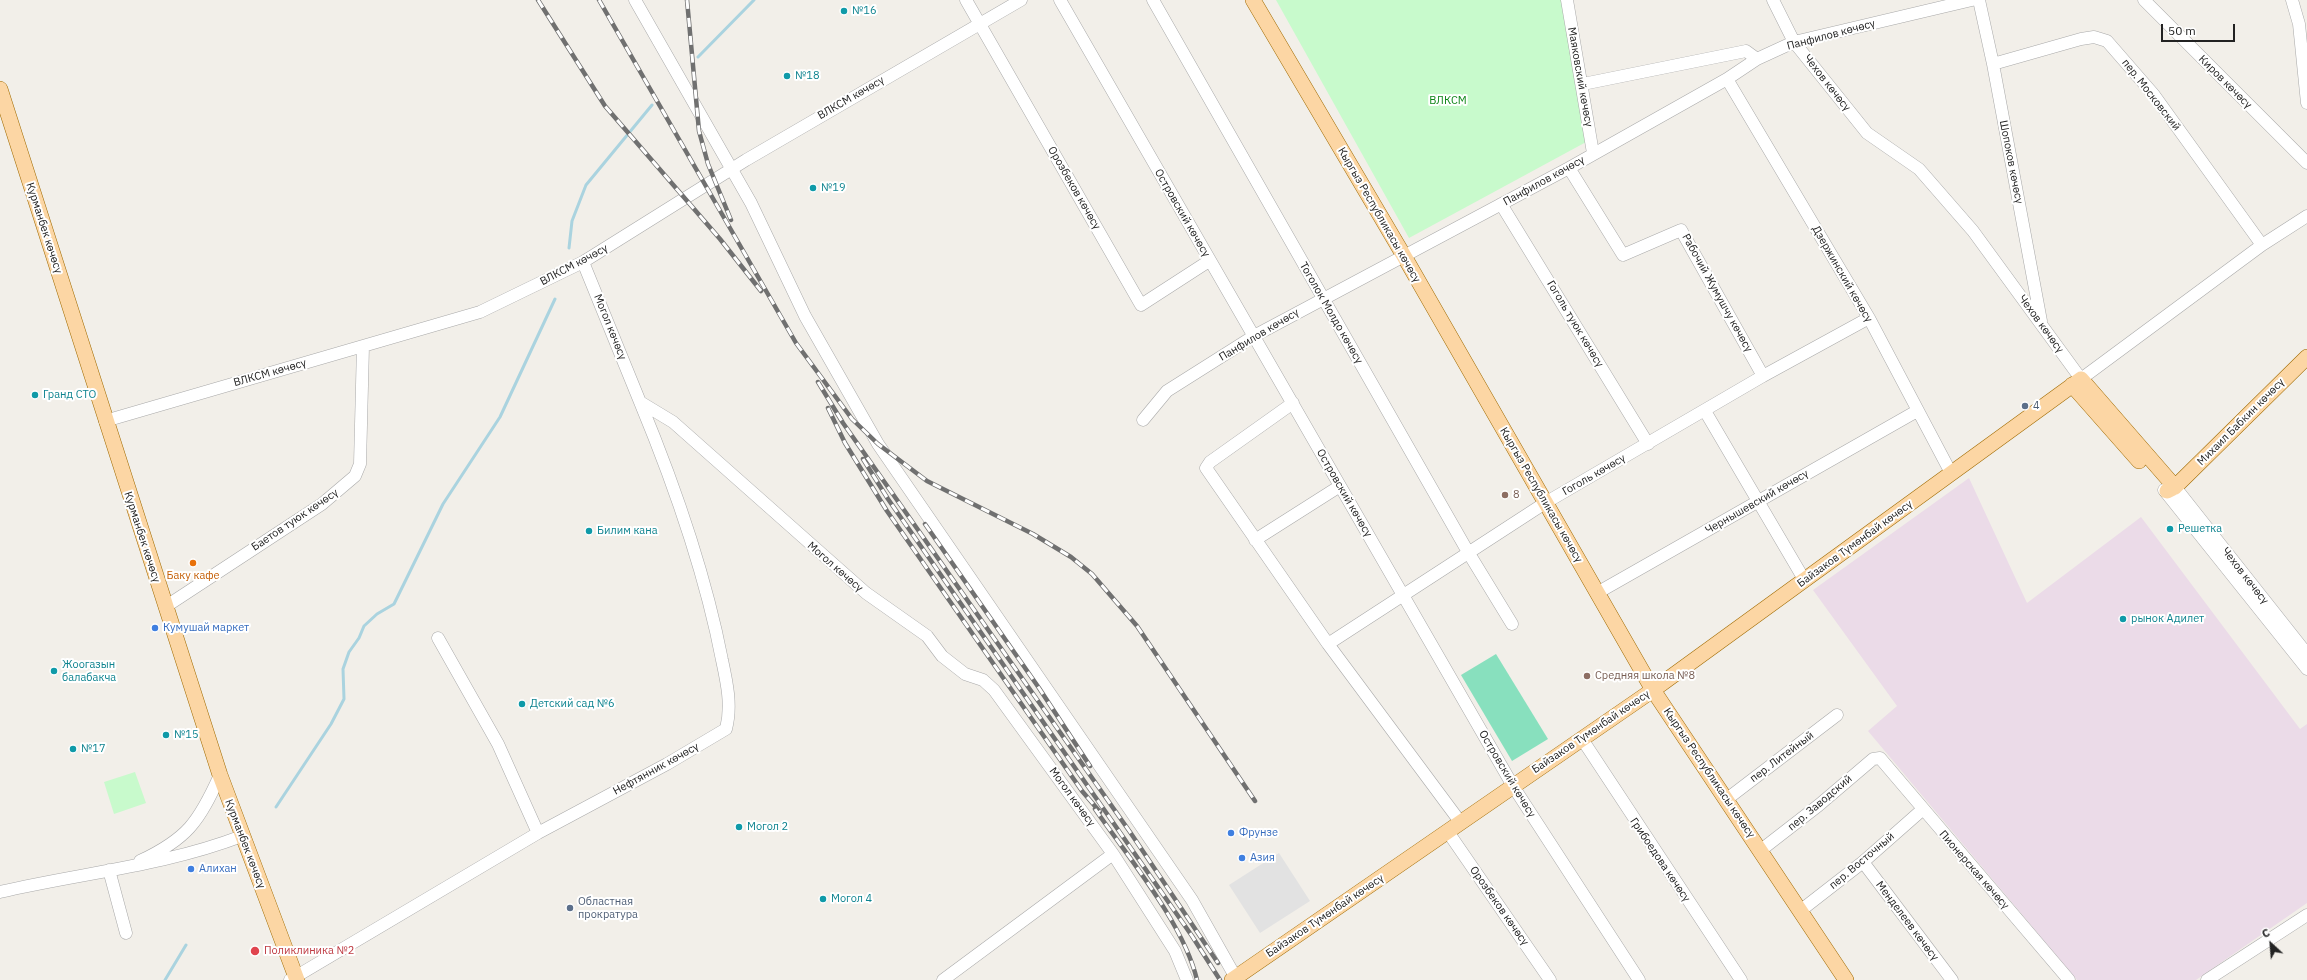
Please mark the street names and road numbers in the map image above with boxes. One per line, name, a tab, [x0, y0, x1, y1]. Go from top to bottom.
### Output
street label: Панфилов көчөсү	[1785, 17, 1877, 53]
street label: Маяковский көчөсү	[1565, 26, 1595, 128]
street label: Чехов көчөсү	[1801, 52, 1853, 114]
street label: Киров көчөсү	[2196, 53, 2254, 111]
street label: пер. Московский	[2119, 56, 2183, 134]
street label: ВЛКСМ көчөсү	[815, 74, 887, 122]
street label: Шопоков көчөсү	[1996, 119, 2026, 205]
street label: Орозбеков көчөсү	[1045, 144, 1103, 232]
street label: Кыргыз Республикасы көчөсү	[1335, 145, 1423, 285]
street label: Панфилов көчөсү	[1501, 153, 1587, 209]
street label: Островский көчөсү	[1151, 167, 1213, 259]
street label: Курманбек көчөсү	[23, 181, 65, 275]
street label: Дзержинский көчөсү	[1809, 223, 1875, 325]
street label: Рабочий Жумушчу көчөсү	[1679, 232, 1755, 354]
street label: ВЛКСМ көчөсү	[538, 242, 610, 288]
street label: Тоголок Молдо көчөсү	[1297, 260, 1365, 366]
street label: Гоголь туюк көчөсү	[1544, 278, 1606, 370]
street label: Могол көчөсү	[591, 292, 629, 362]
street label: Чехов көчөсү	[2016, 292, 2066, 356]
street label: Панфилов көчөсү	[1217, 306, 1301, 364]
street label: ВЛКСМ көчөсү	[232, 356, 308, 390]
street label: Михаил Бабкин көчөсү	[2195, 376, 2287, 468]
street label: Кыргыз Республикасы көчөсү	[1497, 425, 1585, 565]
street label: Островский көчөсү	[1313, 447, 1375, 539]
street label: Гоголь көчөсү	[1560, 452, 1628, 498]
street label: Чернышевский көчөсү	[1703, 467, 1811, 537]
street label: Баетов туюк көчөсү	[249, 486, 341, 554]
street label: Курманбек көчөсү	[121, 490, 163, 584]
street label: Байзаков Түмөнбай көчөсү	[1795, 498, 1915, 590]
street label: Могол көчөсү	[804, 539, 866, 595]
street label: Чехов көчөсү	[2219, 545, 2271, 607]
street label: Байзаков Түмөнбай көчөсү	[1530, 688, 1652, 776]
street label: Кыргыз Республикасы көчөсү	[1660, 705, 1758, 841]
street label: Островский көчөсү	[1476, 728, 1538, 820]
street label: пер. Литейный	[1747, 729, 1817, 785]
street label: Нефтянник көчөсү	[611, 740, 701, 798]
street label: Могол көчөсү	[1046, 765, 1098, 829]
street label: пер. Заводский	[1785, 772, 1855, 834]
street label: Курманбек көчөсү	[222, 797, 268, 891]
street label: Грибоедова көчөсү	[1627, 816, 1693, 904]
street label: Пионерская көчөсү	[1936, 828, 2012, 912]
street label: пер. Восточный	[1827, 830, 1897, 892]
street label: Орозбеков көчөсү	[1467, 864, 1531, 948]
street label: Байзаков Түмөнбай көчөсү	[1264, 872, 1386, 960]
street label: Менделеев көчөсү	[1873, 879, 1941, 963]

